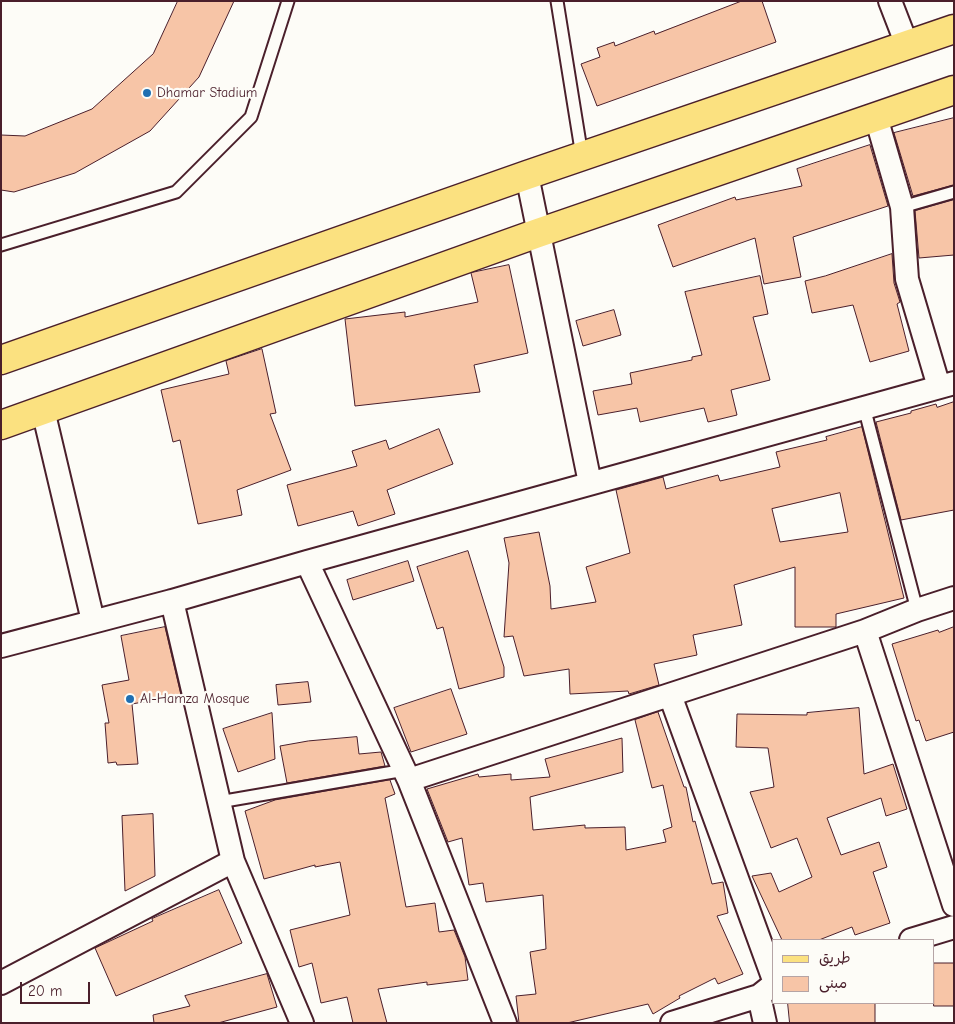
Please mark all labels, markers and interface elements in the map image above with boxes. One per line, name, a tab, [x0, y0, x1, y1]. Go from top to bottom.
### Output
place label: Dhamar Stadium	[157, 85, 257, 101]
marker: Dhamar Stadium	[141, 87, 153, 99]
place label: Al-Hamza Mosque	[140, 691, 250, 707]
marker: Al-Hamza Mosque	[124, 693, 136, 705]
legend	[772, 939, 935, 1004]
text: طريق	[819, 949, 851, 967]
scale bar	[22, 972, 92, 1004]
text: مبنى	[819, 974, 847, 992]
text: 20 m	[28, 982, 62, 1000]

